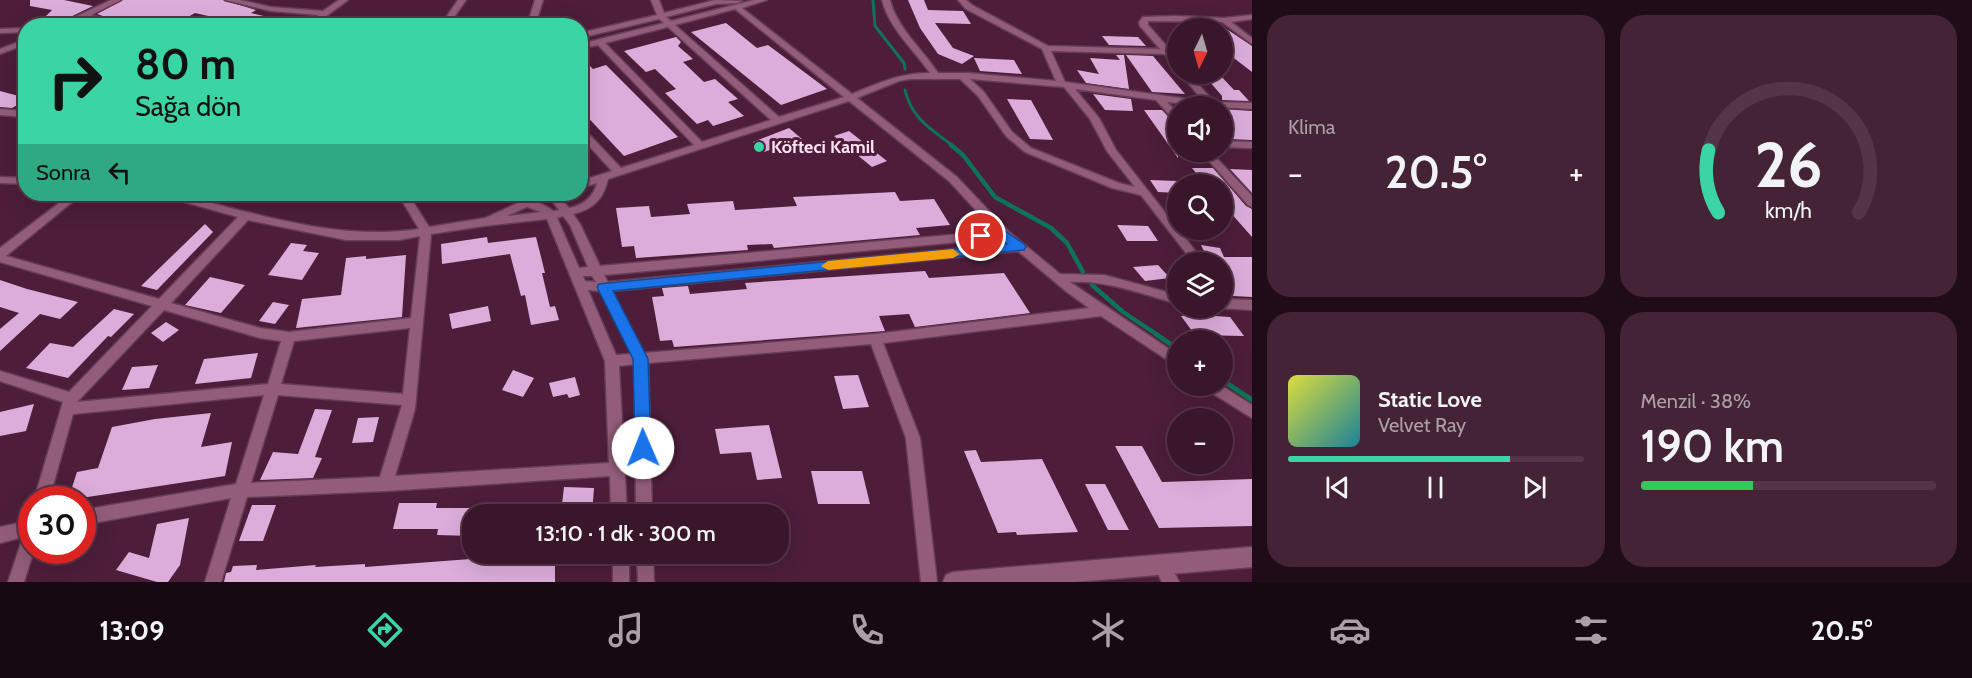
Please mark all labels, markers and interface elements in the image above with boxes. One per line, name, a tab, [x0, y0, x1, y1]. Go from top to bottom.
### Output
north arrow	[1167, 18, 1233, 84]
map controls	[1167, 18, 1233, 474]
text: 80 m	[135, 38, 236, 90]
icon: right	[36, 42, 114, 120]
text: Sağa dön	[135, 90, 241, 123]
button: sound	[1167, 96, 1233, 162]
text: Klima	[1288, 115, 1335, 139]
text: 26	[1754, 127, 1822, 203]
place label: Köfteci Kamil	[771, 136, 875, 158]
marker: Köfteci Kamil	[752, 140, 766, 154]
text: 20.5°	[1385, 145, 1487, 199]
text: −	[1288, 153, 1303, 193]
text: +	[1569, 153, 1584, 193]
icon: left	[103, 156, 136, 189]
text: Sonra	[36, 159, 91, 186]
button: search	[1167, 174, 1233, 240]
text: km/h	[1765, 197, 1812, 223]
pin	[955, 210, 1006, 261]
icon: arrive	[964, 219, 997, 252]
button: layers	[1167, 252, 1233, 318]
button: +	[1167, 330, 1233, 396]
text: Static Love	[1378, 386, 1482, 413]
text: Menzil · 38%	[1641, 389, 1751, 413]
button: −	[1167, 408, 1233, 474]
text: Velvet Ray	[1378, 413, 1466, 437]
position arrow	[611, 416, 675, 480]
text: 190 km	[1641, 419, 1784, 473]
icon: previous	[1321, 471, 1354, 504]
icon: pause	[1419, 471, 1452, 504]
icon: next	[1518, 471, 1551, 504]
speed limit sign: 30	[18, 486, 96, 564]
text: 13:10 · 1 dk · 300 m	[535, 520, 716, 547]
icon: directions	[364, 609, 406, 651]
icon: music	[605, 609, 647, 651]
icon: phone	[846, 609, 888, 651]
icon: climate	[1087, 609, 1129, 651]
icon: car	[1329, 609, 1371, 651]
icon: filters	[1570, 609, 1612, 651]
text: 13:09	[100, 614, 164, 647]
text: 20.5°	[1811, 614, 1872, 647]

